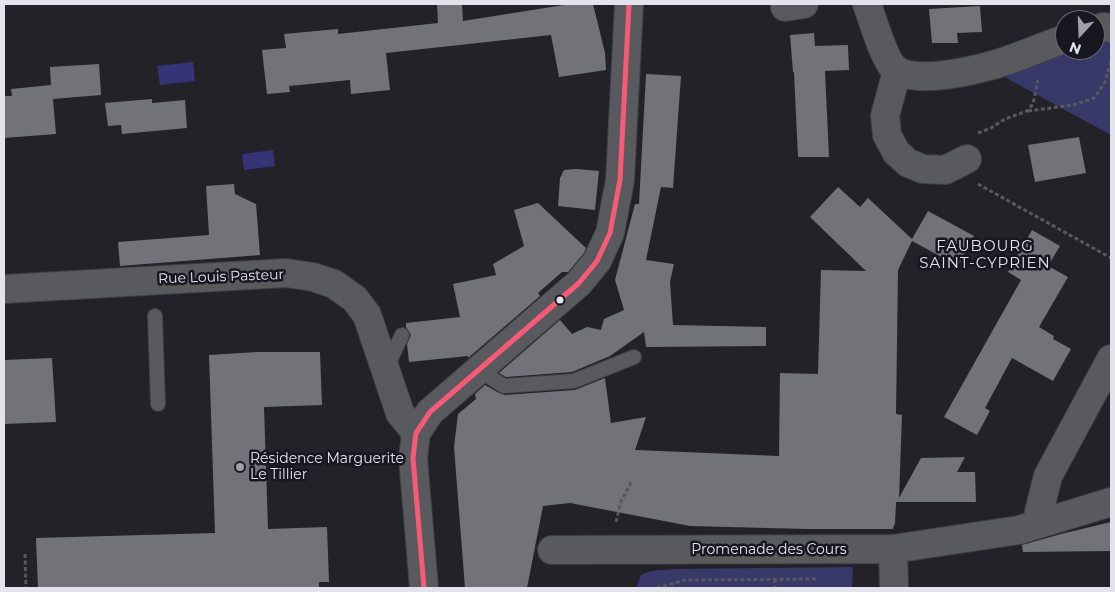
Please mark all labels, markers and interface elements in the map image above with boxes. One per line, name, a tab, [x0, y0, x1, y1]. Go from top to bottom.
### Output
north arrow	[1055, 10, 1105, 60]
text: N	[1067, 38, 1084, 59]
district label: FAUBOURG SAINT-CYPRIEN	[918, 238, 1052, 273]
street label: Rue Louis Pasteur	[158, 266, 284, 288]
unlabelled marker	[555, 295, 565, 305]
place label: Résidence Marguerite Le Tillier	[250, 451, 404, 484]
marker: Résidence Marguerite Le Tillier	[234, 461, 246, 473]
street label: Promenade des Cours	[691, 542, 847, 558]

